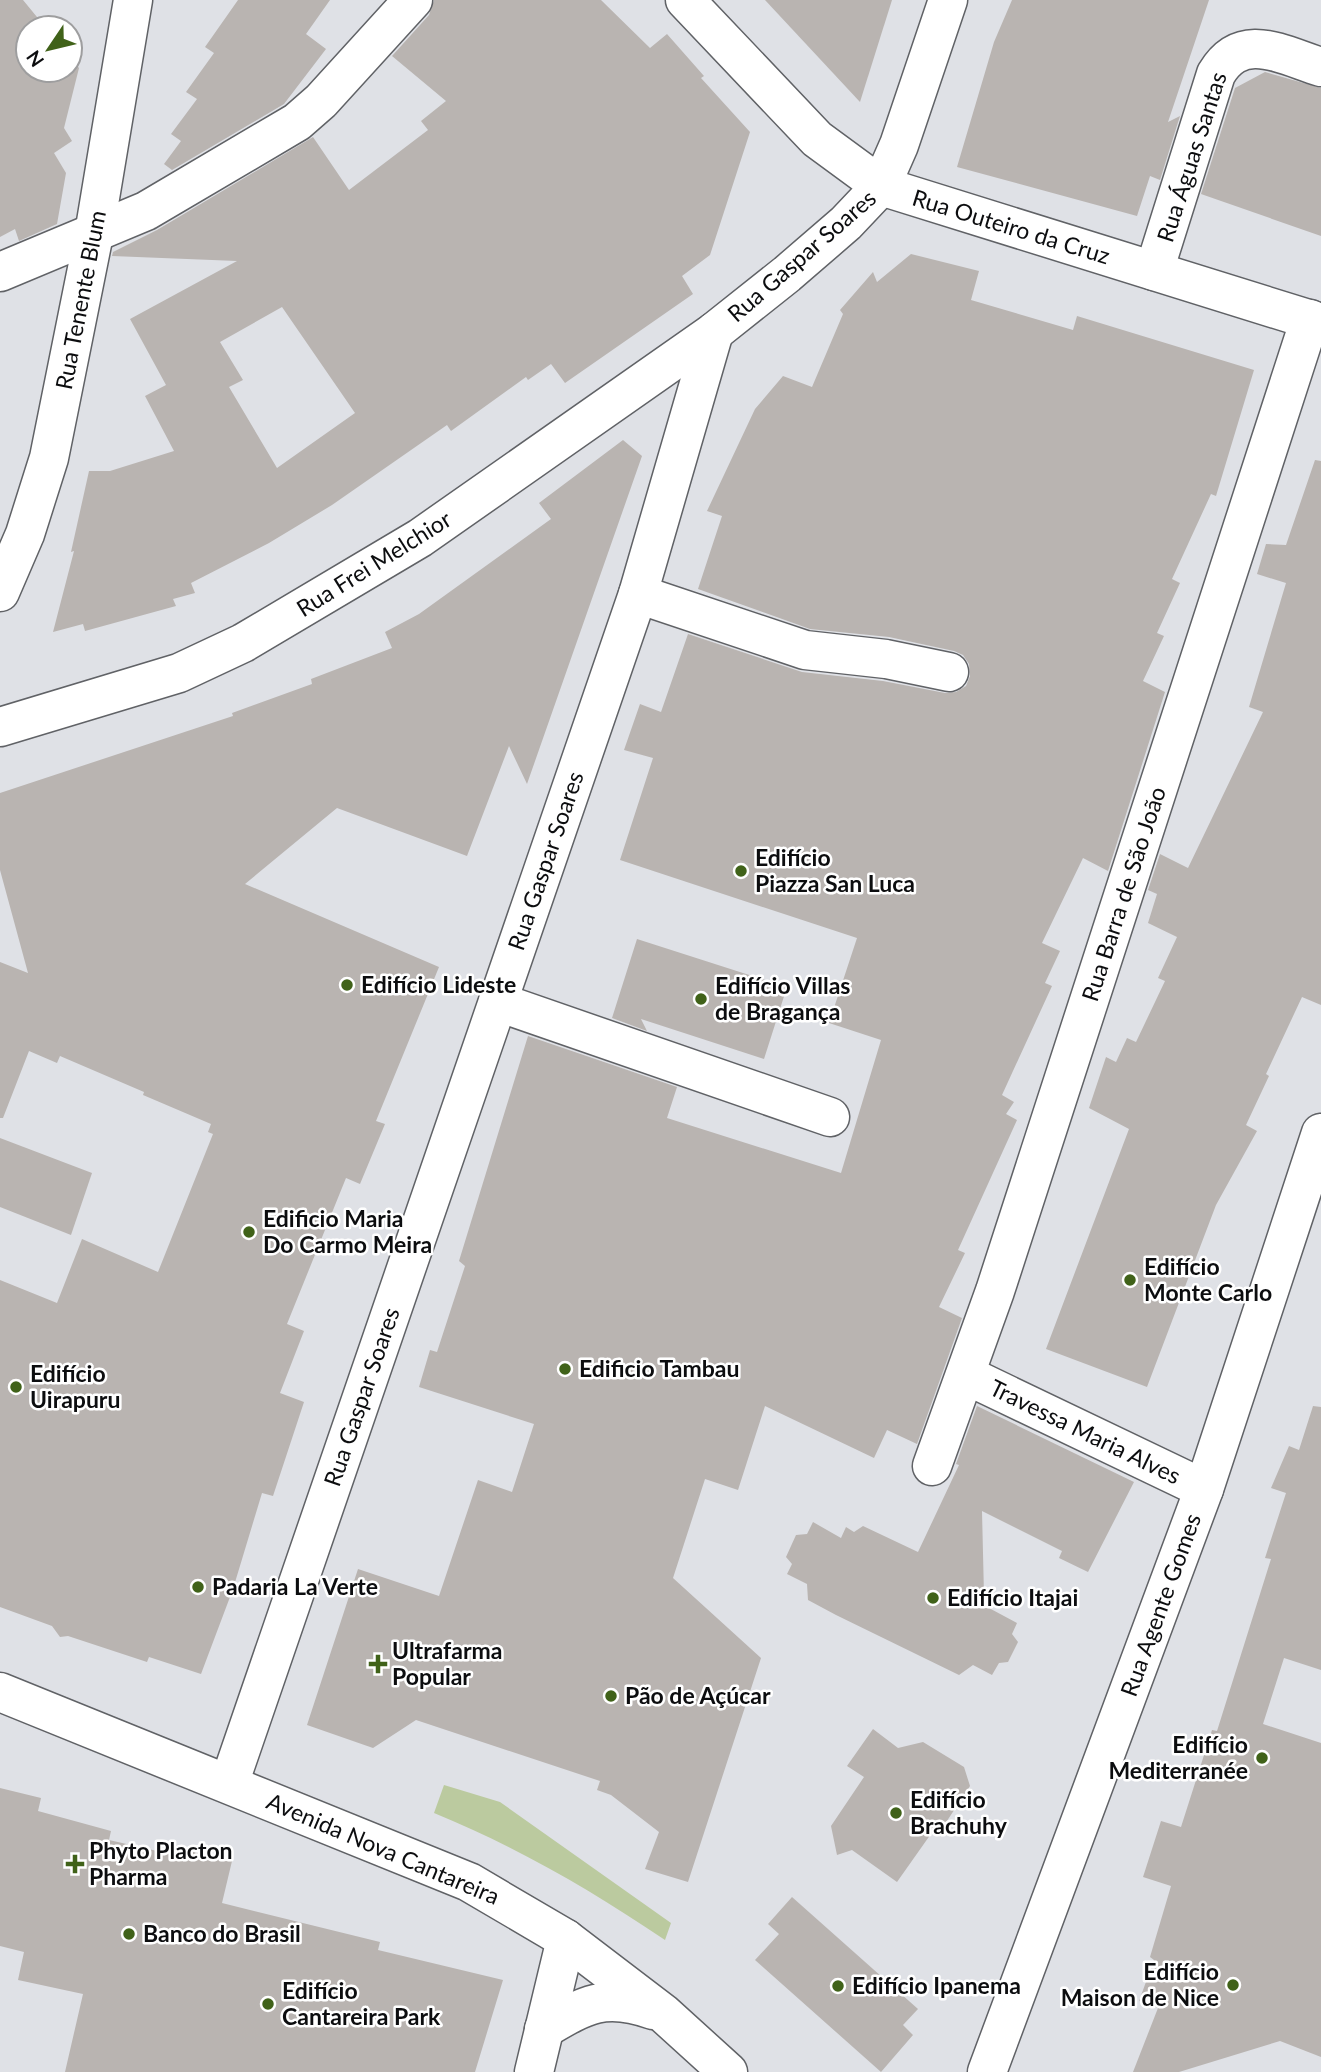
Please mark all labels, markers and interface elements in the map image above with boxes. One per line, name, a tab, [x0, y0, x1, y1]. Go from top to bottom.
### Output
north arrow	[14, 14, 84, 84]
text: N	[21, 46, 48, 72]
street label: Rua Águas Santas	[1150, 68, 1232, 245]
street label: Rua Gaspar Soares	[722, 183, 881, 327]
street label: Rua Outeiro da Cruz	[909, 183, 1113, 269]
street label: Rua Tenente Blum	[49, 208, 111, 392]
street label: Rua Frei Melchior	[291, 504, 456, 622]
street label: Rua Gaspar Soares	[501, 768, 589, 954]
street label: Rua Barra de São João	[1075, 783, 1171, 1004]
place label: Edifício Piazza San Luca	[755, 843, 915, 897]
marker: Edifício Piazza San Luca	[733, 863, 749, 879]
place label: Edifício Lideste	[361, 970, 516, 998]
place label: Edifício Villas de Bragança	[715, 971, 850, 1025]
marker: Edifício Lideste	[339, 977, 355, 993]
marker: Edifício Villas de Bragança	[693, 991, 709, 1007]
place label: Edificio Maria Do Carmo Meira	[263, 1204, 432, 1258]
marker: Edificio Maria Do Carmo Meira	[241, 1224, 257, 1240]
place label: Edifício Monte Carlo	[1144, 1252, 1272, 1306]
marker: Edifício Monte Carlo	[1122, 1272, 1138, 1288]
street label: Rua Gaspar Soares	[317, 1304, 405, 1490]
place label: Edificio Tambau	[579, 1354, 739, 1382]
place label: Edifício Uirapuru	[30, 1359, 120, 1413]
marker: Edificio Tambau	[557, 1361, 573, 1377]
street label: Travessa Maria Alves	[985, 1373, 1185, 1489]
marker: Edifício Uirapuru	[8, 1379, 24, 1395]
street label: Rua Agente Gomes	[1114, 1509, 1206, 1700]
place label: Padaria La Verte	[212, 1572, 378, 1600]
marker: Padaria La Verte	[190, 1579, 206, 1595]
place label: Edifício Itajai	[947, 1583, 1078, 1611]
marker: Edifício Itajai	[925, 1590, 941, 1606]
place label: Ultrafarma Popular	[392, 1636, 502, 1690]
marker: Ultrafarma Popular	[370, 1656, 386, 1672]
place label: Pão de Açúcar	[625, 1681, 771, 1709]
marker: Pão de Açúcar	[603, 1688, 619, 1704]
place label: Edifício Mediterranée	[1108, 1730, 1248, 1784]
marker: Edifício Mediterranée	[1254, 1750, 1270, 1766]
place label: Edifício Brachuhy	[910, 1785, 1008, 1839]
street label: Avenida Nova Cantareira	[263, 1786, 504, 1910]
marker: Edifício Brachuhy	[888, 1805, 904, 1821]
place label: Phyto Placton Pharma	[89, 1836, 233, 1890]
marker: Phyto Placton Pharma	[67, 1856, 83, 1872]
place label: Banco do Brasil	[143, 1919, 301, 1947]
marker: Banco do Brasil	[121, 1926, 137, 1942]
place label: Edifício Maison de Nice	[1061, 1957, 1219, 2011]
place label: Edifício Ipanema	[852, 1971, 1021, 1999]
place label: Edifício Cantareira Park	[282, 1976, 441, 2030]
marker: Edifício Maison de Nice	[1225, 1977, 1241, 1993]
marker: Edifício Ipanema	[830, 1978, 846, 1994]
marker: Edifício Cantareira Park	[260, 1996, 276, 2012]

